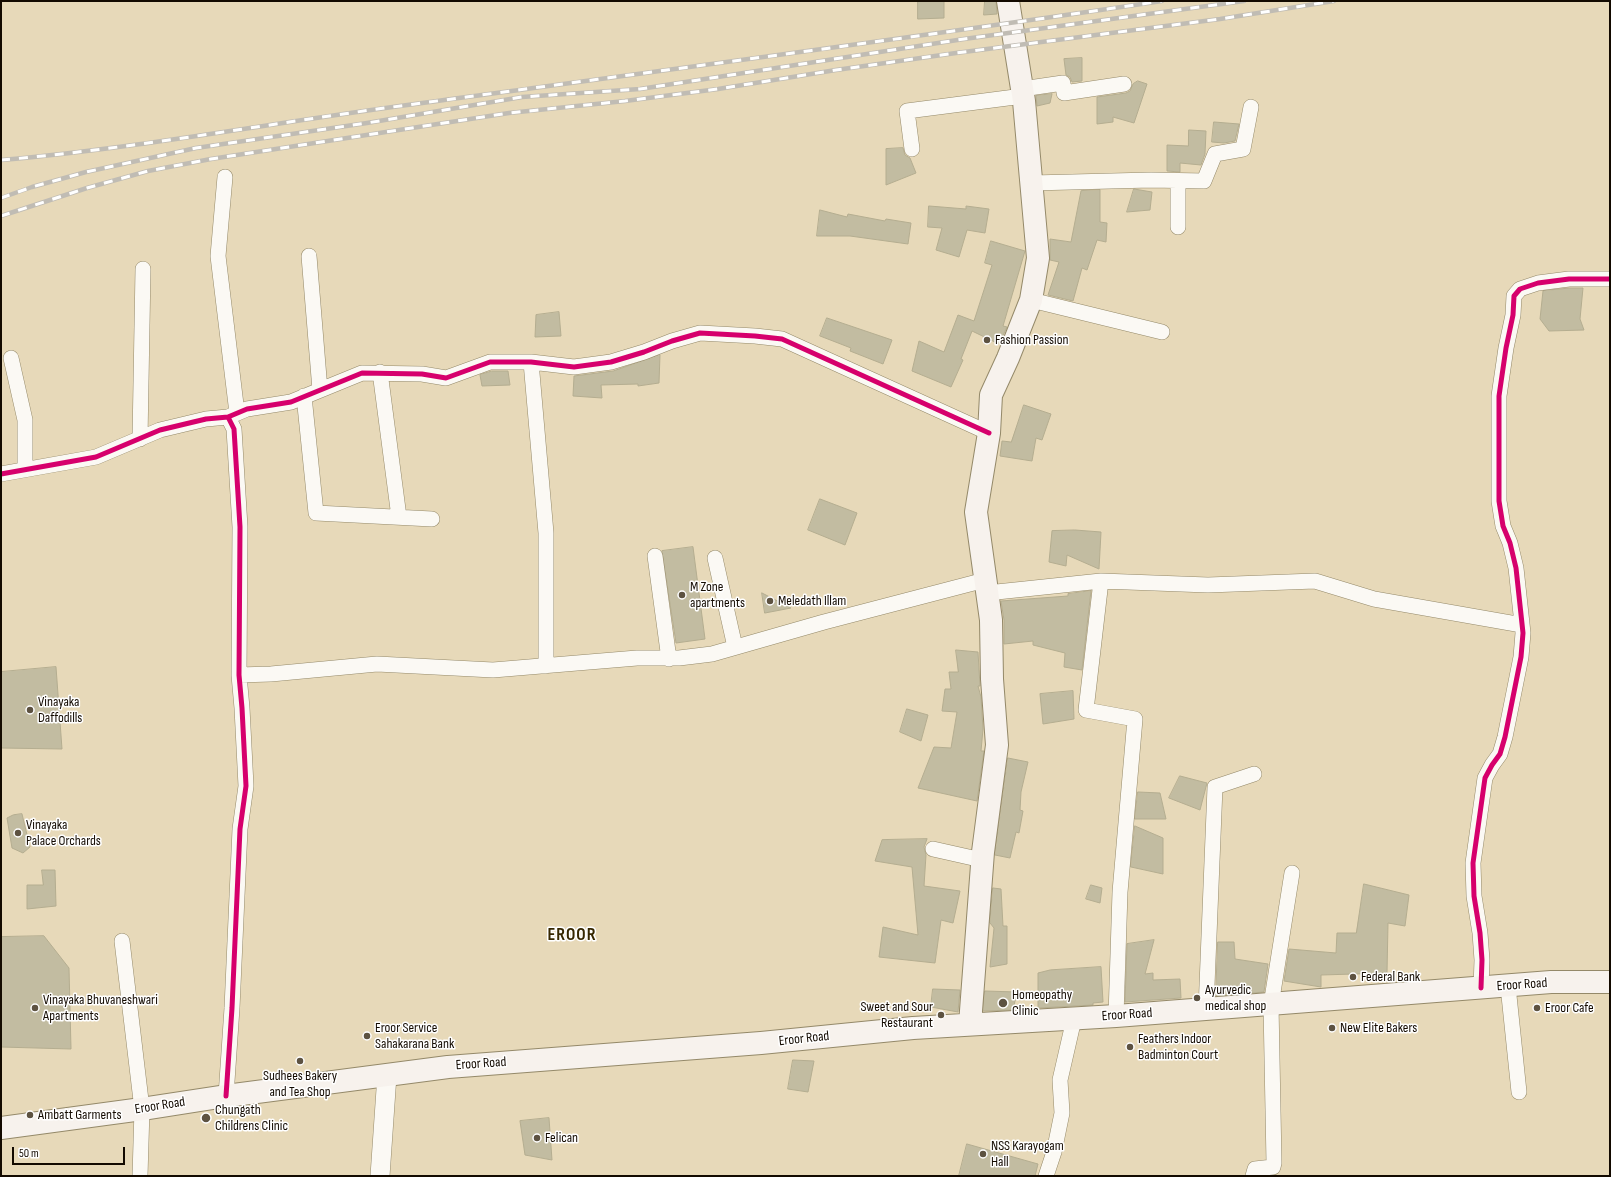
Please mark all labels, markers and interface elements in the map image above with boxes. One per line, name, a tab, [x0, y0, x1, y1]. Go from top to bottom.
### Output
place label: Fashion Passion	[995, 332, 1069, 348]
marker: Fashion Passion	[982, 335, 992, 345]
place label: M Zone apartments	[690, 579, 745, 612]
marker: M Zone apartments	[677, 590, 687, 600]
place label: Meledath Illam	[778, 593, 846, 609]
marker: Meledath Illam	[765, 596, 775, 606]
place label: Vinayaka Daffodills	[38, 694, 82, 726]
marker: Vinayaka Daffodills	[25, 705, 35, 715]
place label: Vinayaka Palace Orchards	[26, 817, 101, 850]
marker: Vinayaka Palace Orchards	[13, 828, 23, 838]
district label: EROOR	[547, 924, 597, 946]
place label: Federal Bank	[1361, 969, 1420, 985]
marker: Federal Bank	[1348, 972, 1358, 982]
street label: Eroor Road	[1496, 975, 1548, 995]
place label: Ayurvedic medical shop	[1205, 982, 1266, 1014]
place label: Homeopathy Clinic	[1012, 987, 1072, 1020]
place label: Vinayaka Bhuvaneshwari Apartments	[43, 992, 158, 1024]
marker: Ayurvedic medical shop	[1192, 993, 1202, 1003]
marker: Homeopathy Clinic	[997, 997, 1009, 1009]
place label: Sweet and Sour Restaurant	[860, 999, 933, 1032]
place label: Eroor Cafe	[1545, 1000, 1594, 1016]
marker: Vinayaka Bhuvaneshwari Apartments	[30, 1003, 40, 1013]
marker: Eroor Cafe	[1532, 1003, 1542, 1013]
street label: Eroor Road	[1101, 1005, 1153, 1025]
marker: Sweet and Sour Restaurant	[936, 1010, 946, 1020]
place label: Eroor Service Sahakarana Bank	[375, 1020, 454, 1052]
place label: New Elite Bakers	[1340, 1020, 1417, 1036]
marker: New Elite Bakers	[1327, 1023, 1337, 1033]
street label: Eroor Road	[778, 1028, 830, 1050]
marker: Eroor Service Sahakarana Bank	[362, 1031, 372, 1041]
place label: Feathers Indoor Badminton Court	[1138, 1031, 1218, 1064]
marker: Feathers Indoor Badminton Court	[1125, 1042, 1135, 1052]
street label: Eroor Road	[455, 1054, 507, 1074]
marker: Sudhees Bakery and Tea Shop	[295, 1056, 305, 1066]
place label: Sudhees Bakery and Tea Shop	[263, 1068, 337, 1100]
street label: Eroor Road	[134, 1094, 186, 1118]
place label: Chungath Childrens Clinic	[215, 1102, 288, 1134]
place label: Ambatt Garments	[38, 1107, 121, 1123]
marker: Ambatt Garments	[25, 1110, 35, 1120]
marker: Chungath Childrens Clinic	[200, 1112, 212, 1124]
place label: Felican	[545, 1130, 578, 1146]
marker: Felican	[532, 1133, 542, 1143]
place label: NSS Karayogam Hall	[991, 1138, 1064, 1170]
scale bar	[14, 1139, 127, 1165]
text: 50 m	[19, 1146, 39, 1161]
marker: NSS Karayogam Hall	[978, 1149, 988, 1159]

